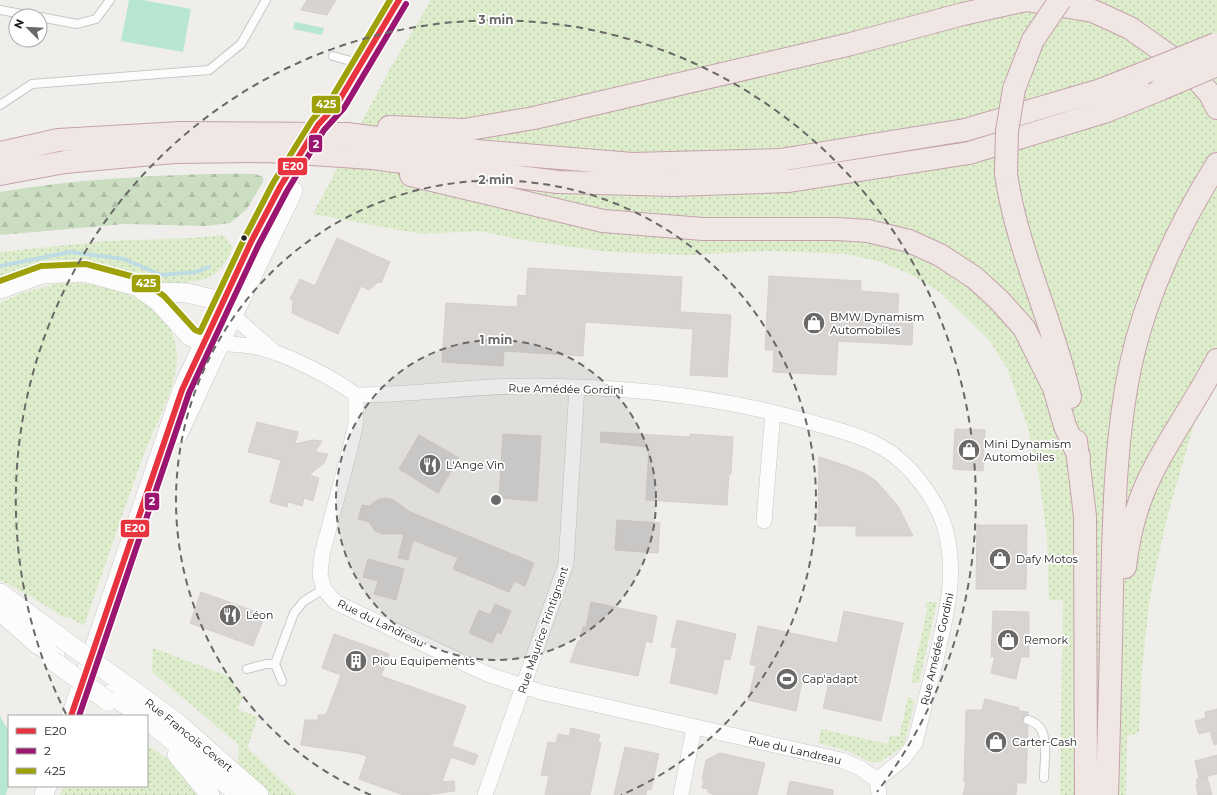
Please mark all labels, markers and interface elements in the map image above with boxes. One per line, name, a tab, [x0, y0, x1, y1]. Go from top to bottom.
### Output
north arrow	[8, 8, 48, 48]
text: 3 min	[478, 12, 514, 27]
text: N	[11, 17, 27, 31]
line badge: 425	[311, 95, 341, 114]
text: 425	[316, 97, 337, 111]
line badge: 2	[308, 134, 323, 153]
text: 2	[313, 137, 320, 151]
line badge: E20	[277, 157, 308, 176]
text: E20	[282, 159, 304, 173]
text: 2 min	[479, 172, 513, 187]
unlabelled marker	[239, 233, 249, 243]
line badge: 425	[131, 274, 161, 293]
text: 425	[136, 276, 157, 290]
shop icon: BMW Dynamism Automobiles	[801, 310, 827, 336]
place label: BMW Dynamism Automobiles	[830, 310, 924, 337]
text: 1 min	[480, 332, 512, 347]
street label: Rue Amédée Gordini	[508, 381, 624, 397]
shop icon: Mini Dynamism Automobiles	[956, 437, 982, 463]
place label: Mini Dynamism Automobiles	[984, 437, 1071, 464]
restaurant icon: L'Ange Vin	[417, 452, 443, 478]
place label: L'Ange Vin	[446, 458, 504, 472]
line badge: 2	[144, 492, 160, 511]
centre of rings	[489, 493, 503, 507]
text: 2	[149, 494, 156, 508]
line badge: E20	[120, 519, 150, 538]
text: E20	[124, 521, 146, 535]
shop icon: Dafy Motos	[987, 546, 1013, 572]
place label: Dafy Motos	[1016, 552, 1079, 566]
street label: Rue Maurice Trintignant	[515, 564, 572, 696]
street label: Rue Amédée Gordini	[917, 591, 957, 707]
street label: Rue du Landreau	[335, 596, 427, 650]
restaurant icon: Léon	[217, 602, 243, 628]
place label: Léon	[246, 608, 273, 622]
shop icon: Remork	[995, 627, 1021, 653]
place label: Remork	[1024, 633, 1068, 647]
building icon: Piou Equipements	[343, 648, 369, 674]
place label: Piou Equipements	[372, 654, 475, 668]
sports icon: Cap'adapt	[774, 666, 800, 692]
place label: Cap'adapt	[802, 672, 859, 686]
street label: Rue Francois Cevert	[142, 695, 236, 775]
legend	[8, 715, 148, 787]
text: E20	[44, 723, 67, 738]
shop icon: Carter-Cash	[983, 729, 1009, 755]
street label: Rue du Landreau	[747, 732, 843, 768]
place label: Carter-Cash	[1012, 735, 1077, 749]
text: 2	[44, 743, 51, 758]
text: 425	[44, 763, 66, 778]

